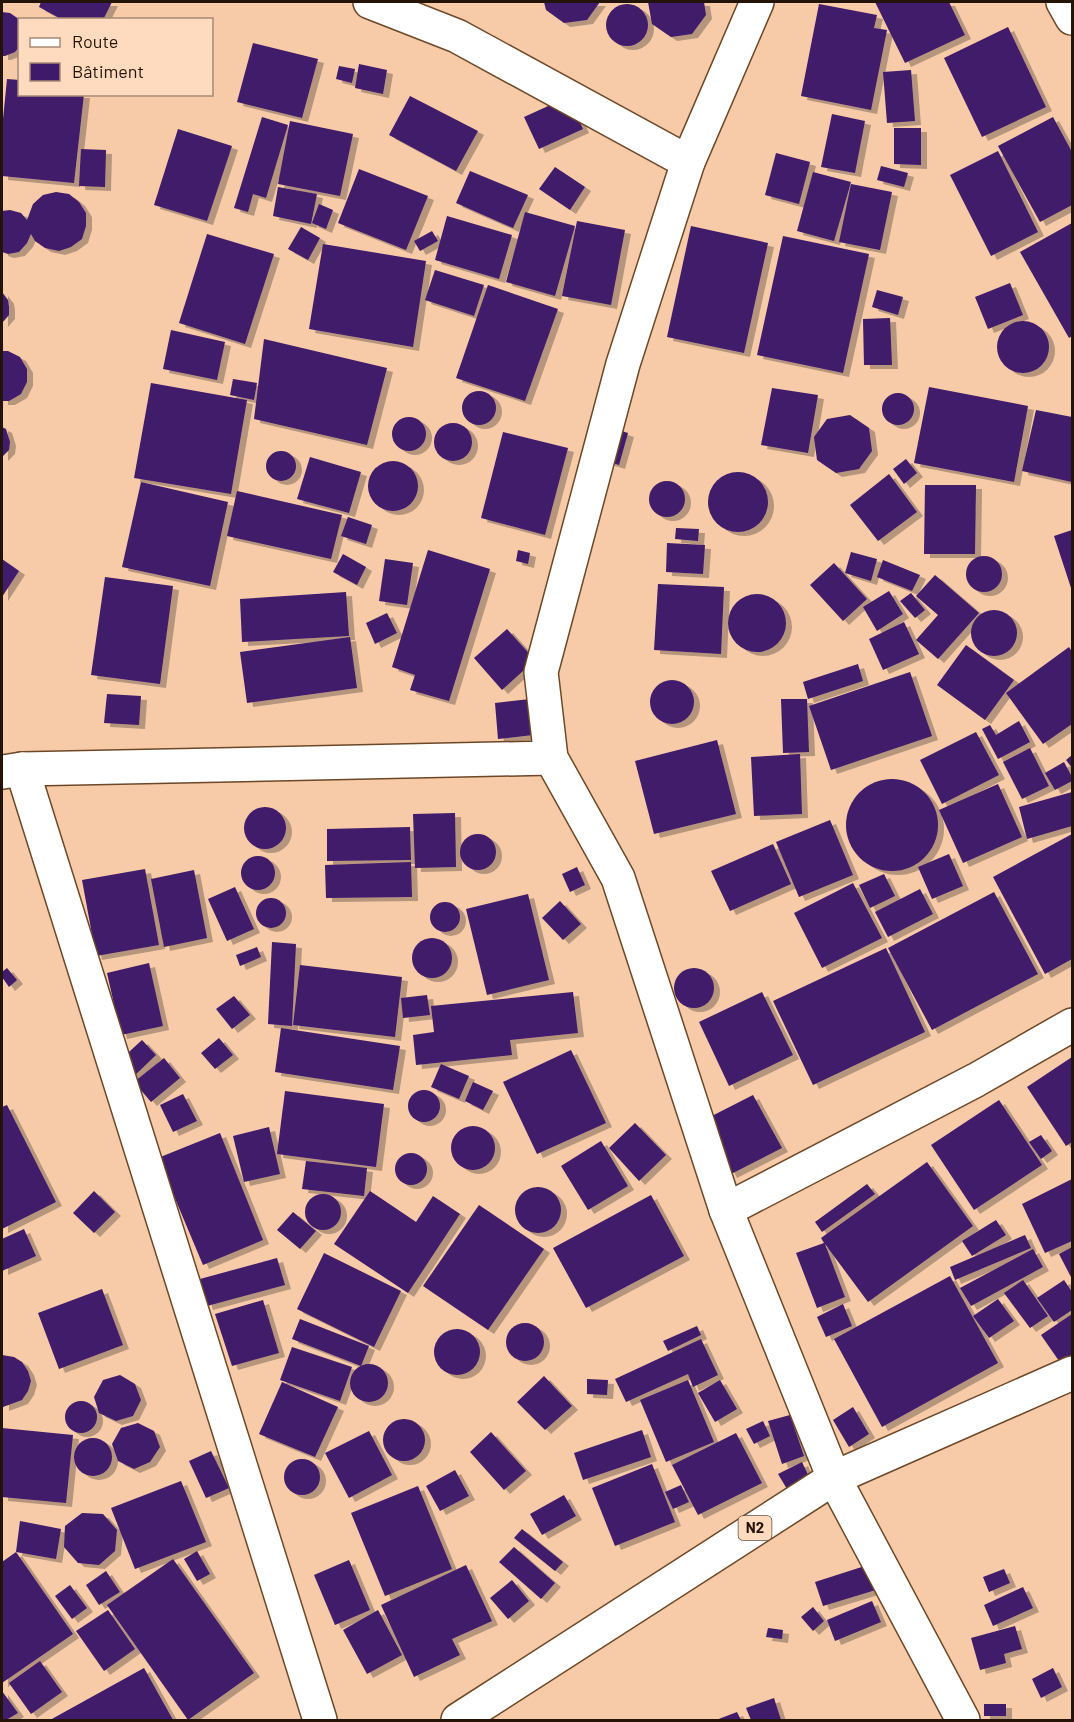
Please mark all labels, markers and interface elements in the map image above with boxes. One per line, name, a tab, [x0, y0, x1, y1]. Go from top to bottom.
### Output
legend	[18, 18, 213, 96]
text: Route	[72, 30, 118, 52]
text: Bâtiment	[72, 60, 144, 82]
road number: N2	[738, 1516, 771, 1540]

